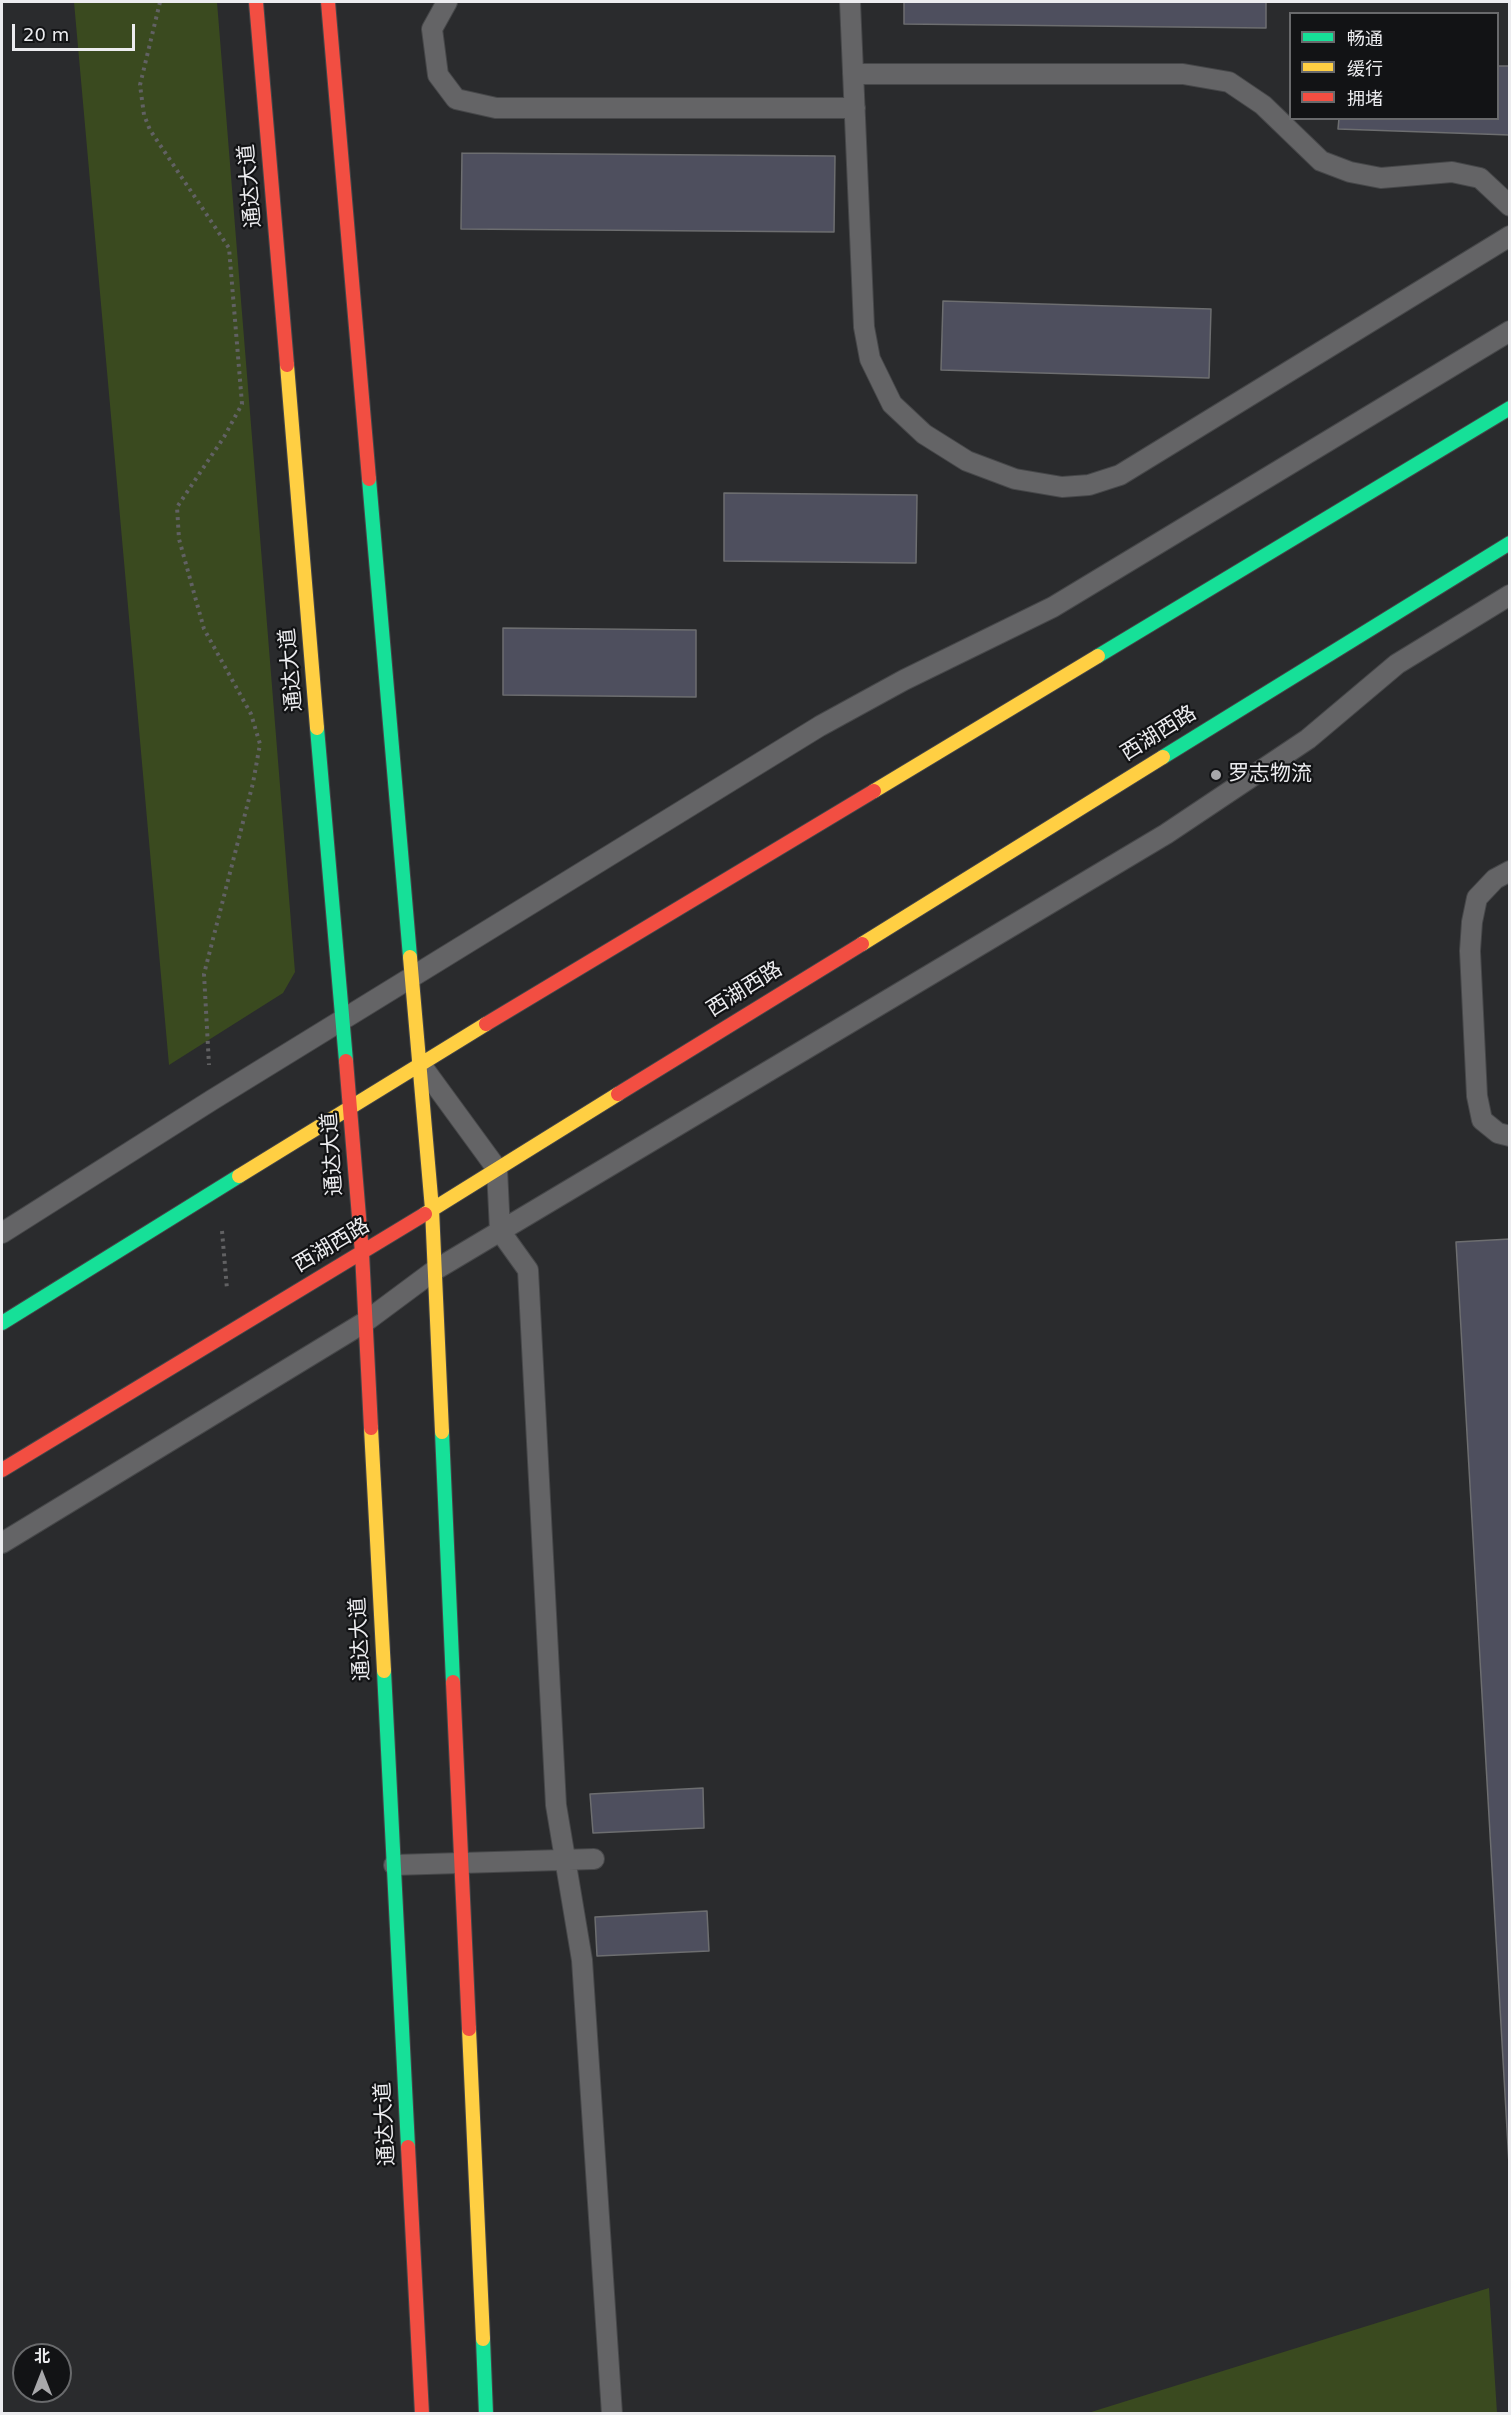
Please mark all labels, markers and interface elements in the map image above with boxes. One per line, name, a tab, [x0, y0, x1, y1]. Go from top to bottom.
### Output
scale bar	[15, 12, 138, 50]
legend	[1289, 12, 1499, 120]
text: 20 m	[23, 24, 69, 45]
text: 畅通	[1347, 28, 1383, 49]
text: 缓行	[1347, 58, 1383, 79]
text: 拥堵	[1347, 88, 1383, 109]
street label: 通达大道	[235, 143, 267, 229]
street label: 通达大道	[276, 627, 308, 713]
street label: 西湖西路	[1117, 701, 1201, 767]
place label: 罗志物流	[1228, 762, 1312, 788]
marker: 罗志物流	[1209, 768, 1223, 782]
street label: 西湖西路	[703, 957, 787, 1023]
street label: 通达大道	[318, 1111, 348, 1197]
street label: 西湖西路	[290, 1214, 374, 1278]
street label: 通达大道	[346, 1596, 376, 1682]
street label: 通达大道	[371, 2081, 401, 2167]
north arrow	[12, 2343, 72, 2403]
text: 北	[34, 2347, 50, 2366]

